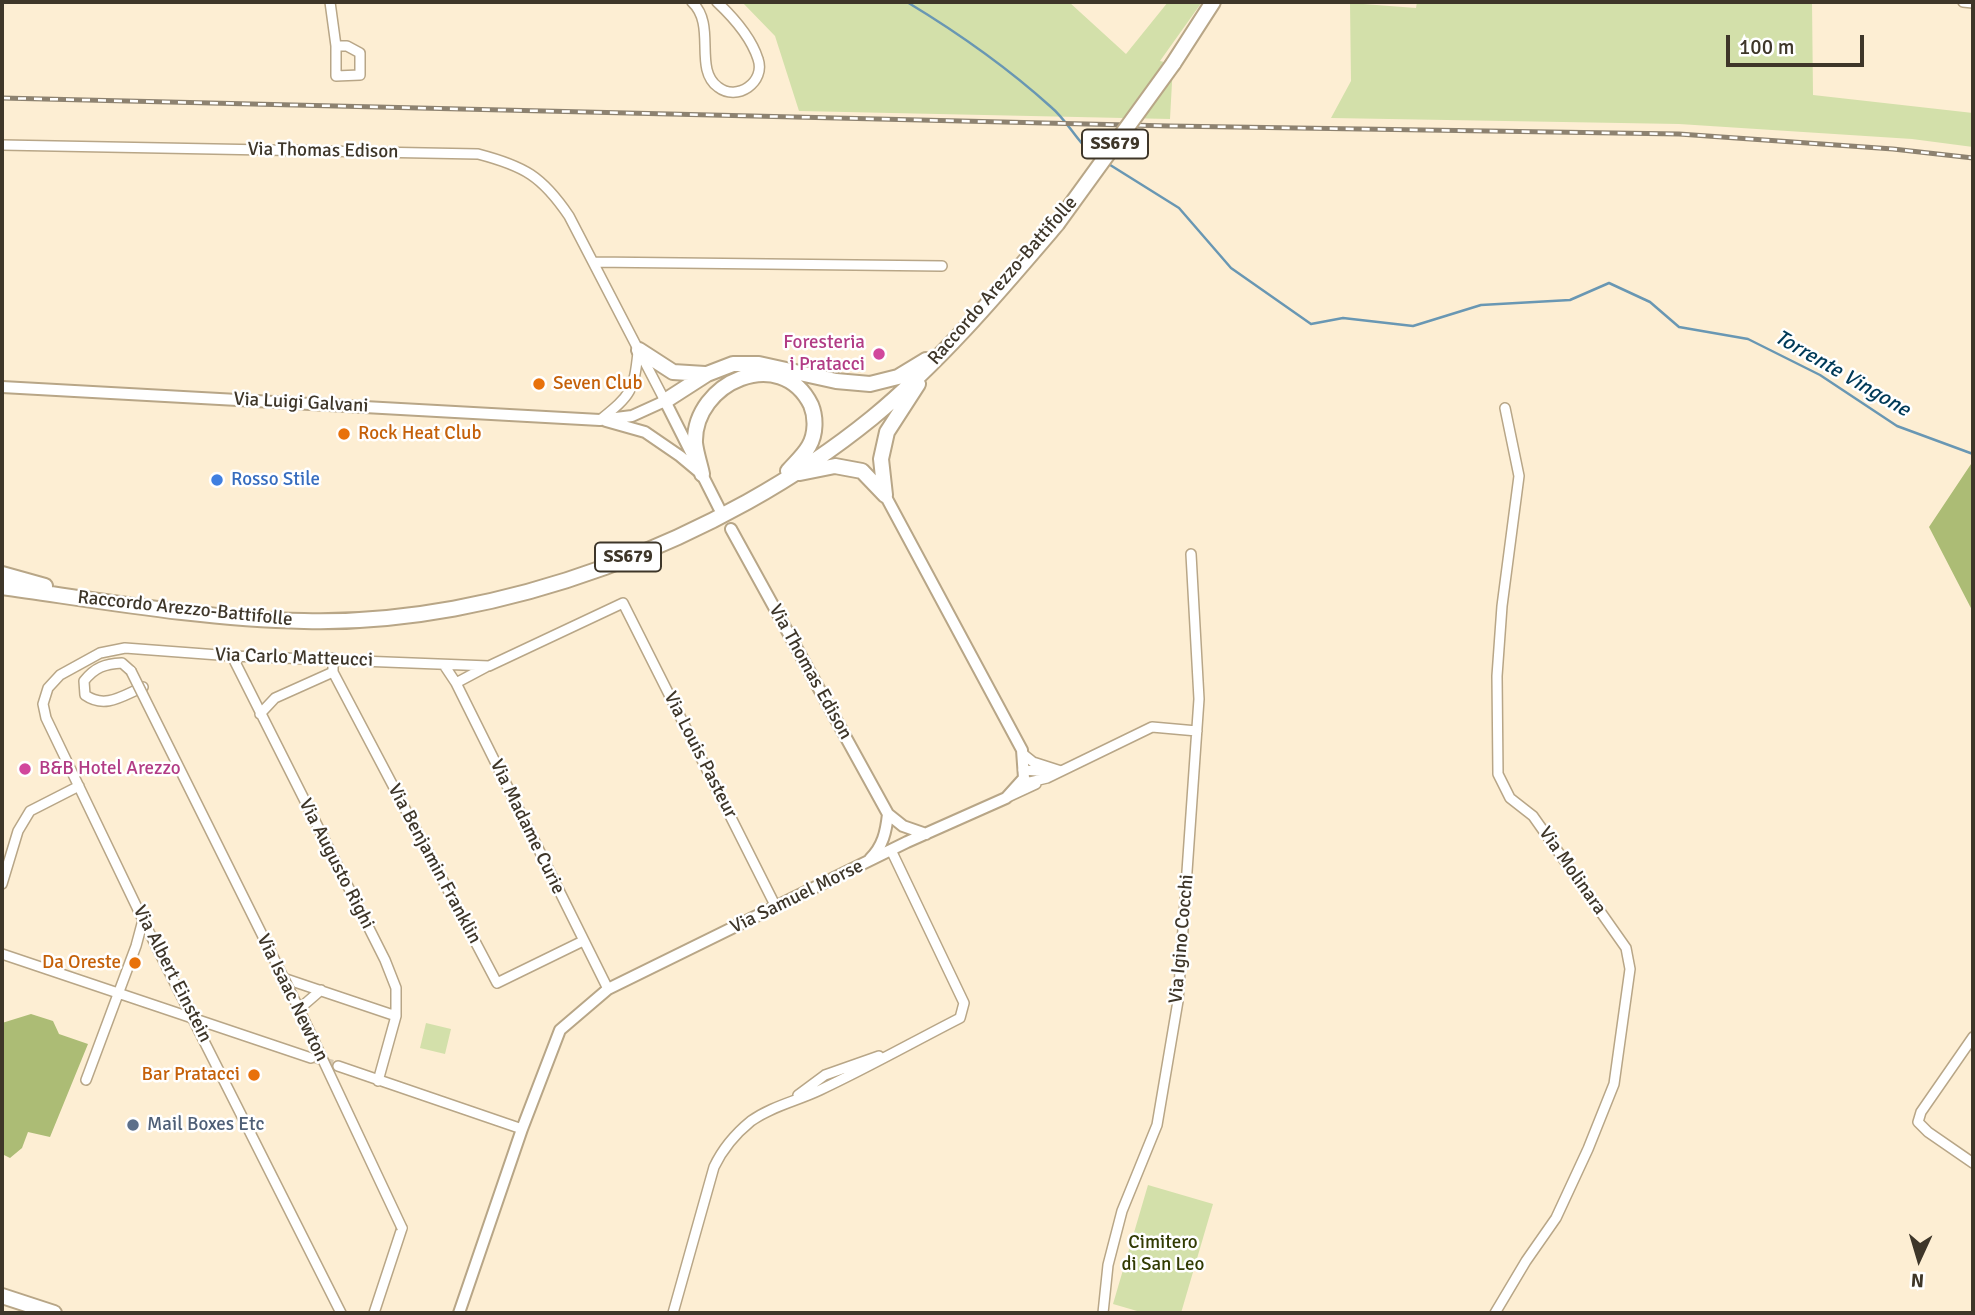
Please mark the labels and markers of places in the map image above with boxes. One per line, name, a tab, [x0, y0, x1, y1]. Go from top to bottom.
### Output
place label: Foresteria i Pratacci	[783, 332, 865, 376]
marker: Foresteria i Pratacci	[871, 346, 887, 362]
place label: Seven Club	[553, 373, 643, 395]
marker: Seven Club	[531, 376, 547, 392]
place label: Rock Heat Club	[358, 423, 482, 445]
marker: Rock Heat Club	[336, 426, 352, 442]
place label: Rosso Stile	[231, 469, 320, 491]
marker: Rosso Stile	[209, 472, 225, 488]
place label: B&B Hotel Arezzo	[39, 758, 181, 780]
marker: B&B Hotel Arezzo	[17, 761, 33, 777]
place label: Da Oreste	[42, 952, 121, 974]
marker: Da Oreste	[127, 955, 143, 971]
place label: Bar Pratacci	[142, 1064, 240, 1086]
marker: Bar Pratacci	[246, 1067, 262, 1083]
place label: Mail Boxes Etc	[147, 1114, 264, 1136]
marker: Mail Boxes Etc	[125, 1117, 141, 1133]

